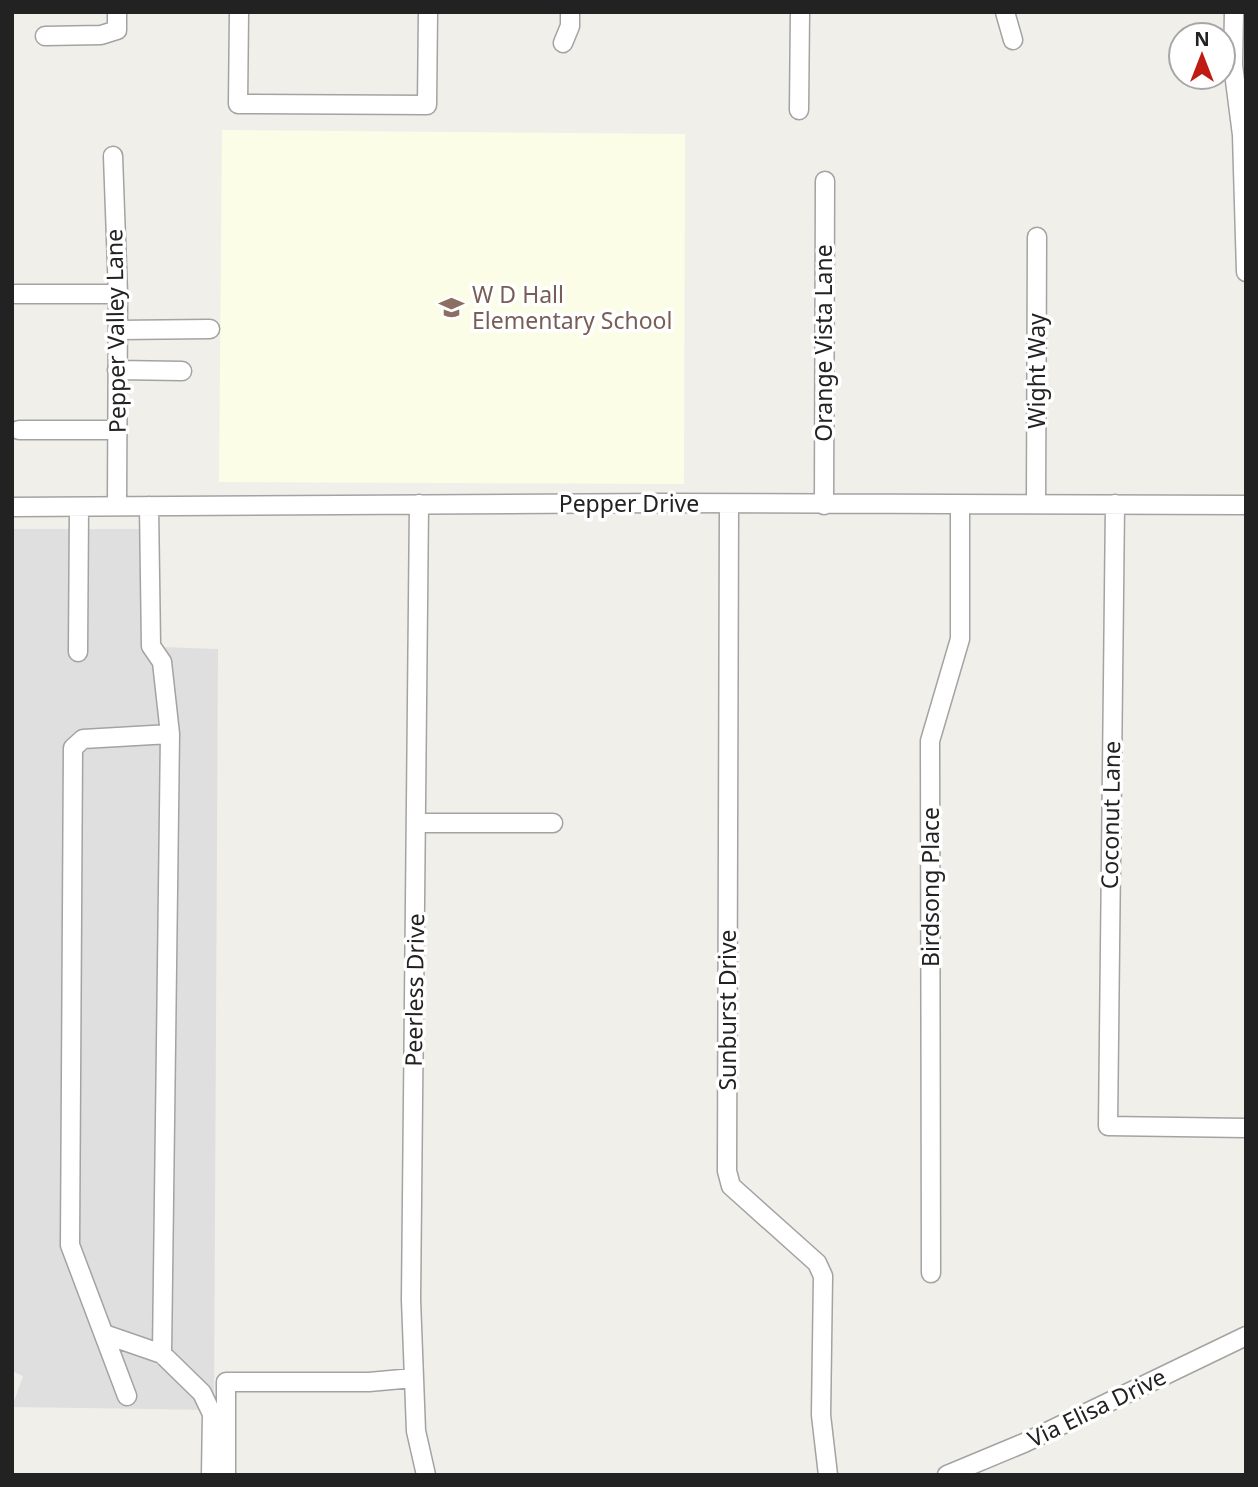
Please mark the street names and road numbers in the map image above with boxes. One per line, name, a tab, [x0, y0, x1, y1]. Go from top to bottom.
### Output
street label: Pepper Valley Lane	[97, 229, 133, 433]
street label: Orange Vista Lane	[807, 244, 839, 442]
street label: Wight Way	[1020, 313, 1052, 429]
street label: Pepper Drive	[559, 487, 699, 519]
street label: Coconut Lane	[1093, 741, 1127, 889]
street label: Birdsong Place	[914, 807, 946, 967]
street label: Peerless Drive	[397, 913, 431, 1067]
street label: Sunburst Drive	[711, 929, 743, 1091]
street label: Via Elisa Drive	[1022, 1360, 1171, 1454]

